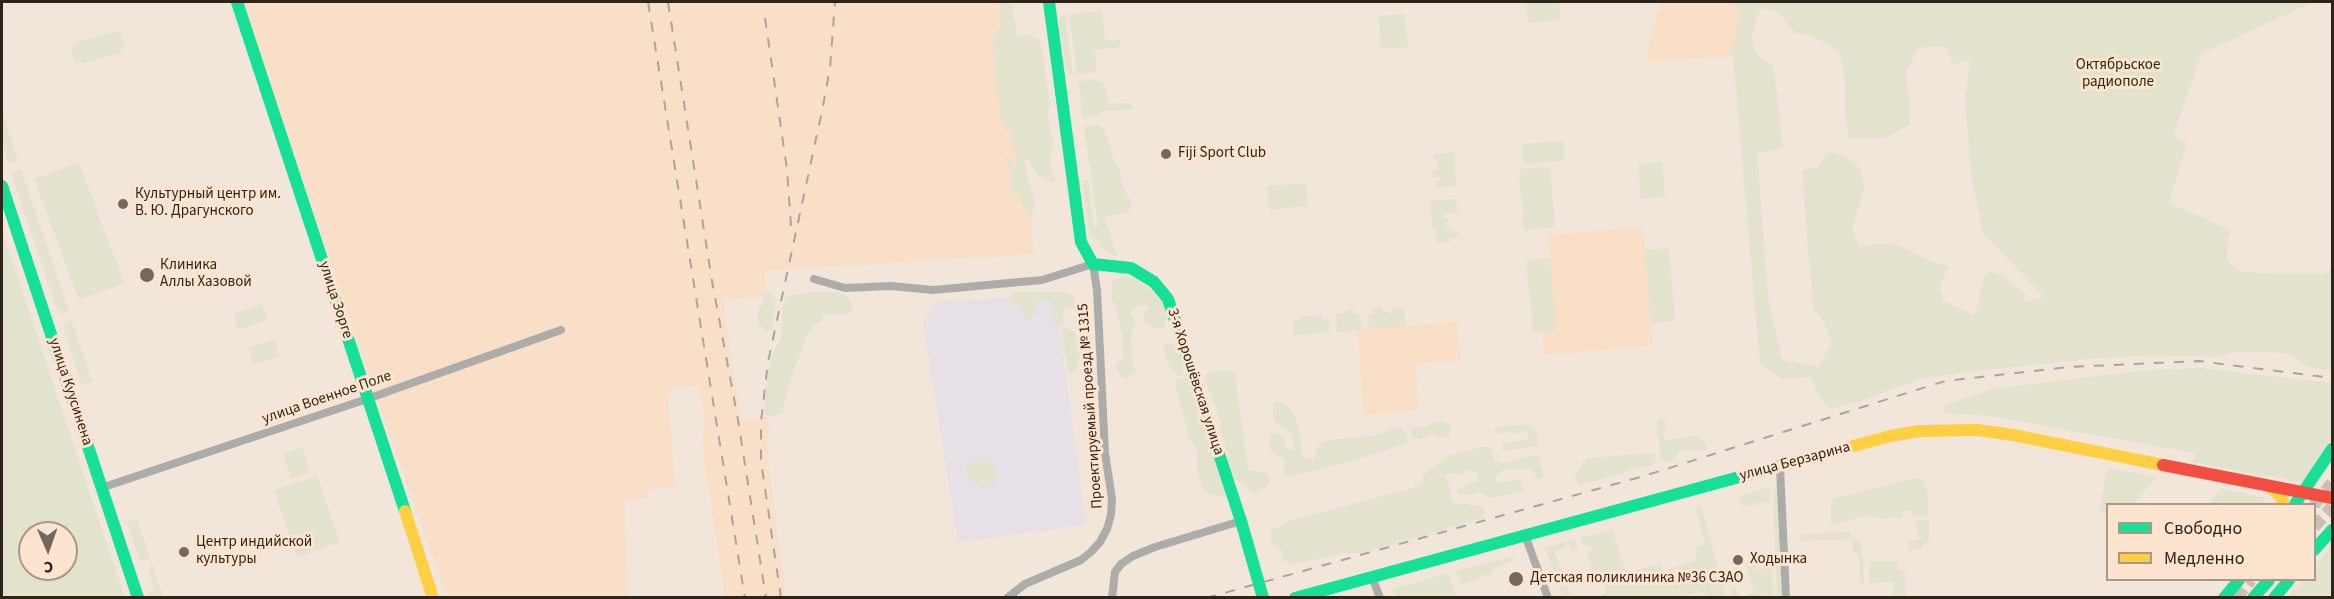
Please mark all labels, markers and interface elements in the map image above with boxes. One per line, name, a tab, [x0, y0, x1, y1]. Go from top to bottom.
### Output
park label: Октябрьское радиополе	[2076, 57, 2160, 92]
place label: Fiji Sport Club	[1178, 145, 1266, 163]
marker: Fiji Sport Club	[1159, 147, 1173, 161]
place label: Культурный центр им. В. Ю. Драгунского	[135, 186, 281, 221]
marker: Культурный центр им. В. Ю. Драгунского	[116, 197, 130, 211]
place label: Клиника Аллы Хазовой	[160, 257, 252, 292]
street label: улица Зорге	[314, 259, 356, 341]
marker: Клиника Аллы Хазовой	[138, 266, 156, 284]
street label: Проектируемый проезд № 1315	[1075, 303, 1107, 509]
street label: 3-я Хорошёвская улица	[1163, 307, 1227, 457]
street label: улица Куусинена	[44, 336, 96, 448]
street label: улица Военное Поле	[260, 367, 394, 429]
street label: улица Берзарина	[1738, 439, 1852, 485]
legend	[2106, 503, 2316, 581]
text: Свободно	[2164, 516, 2242, 541]
north arrow	[18, 521, 78, 581]
place label: Центр индийской культуры	[196, 534, 312, 569]
marker: Центр индийской культуры	[177, 545, 191, 559]
text: Медленно	[2164, 546, 2244, 571]
place label: Ходынка	[1750, 551, 1807, 569]
marker: Ходынка	[1731, 553, 1745, 567]
text: С	[44, 556, 54, 578]
marker: Детская поликлиника №36 СЗАО	[1507, 570, 1525, 588]
place label: Детская поликлиника №36 СЗАО	[1530, 570, 1743, 588]

